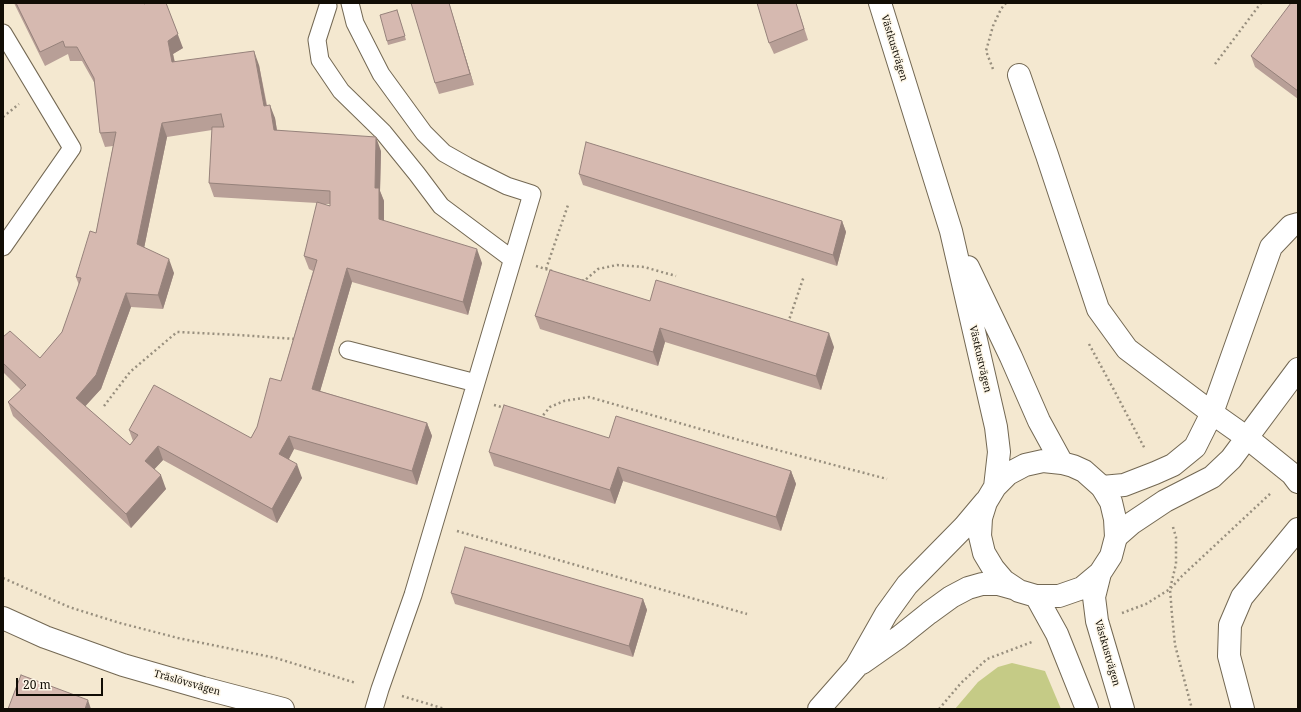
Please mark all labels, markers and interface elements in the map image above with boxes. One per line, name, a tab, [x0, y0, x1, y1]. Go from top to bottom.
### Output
street label: Västkustvägen	[878, 13, 910, 83]
street label: Västkustvägen	[966, 324, 994, 394]
street label: Västkustvägen	[1092, 618, 1122, 688]
street label: Träslövsvägen	[152, 668, 222, 698]
scale bar	[18, 670, 105, 696]
text: 20 m	[23, 676, 51, 693]

